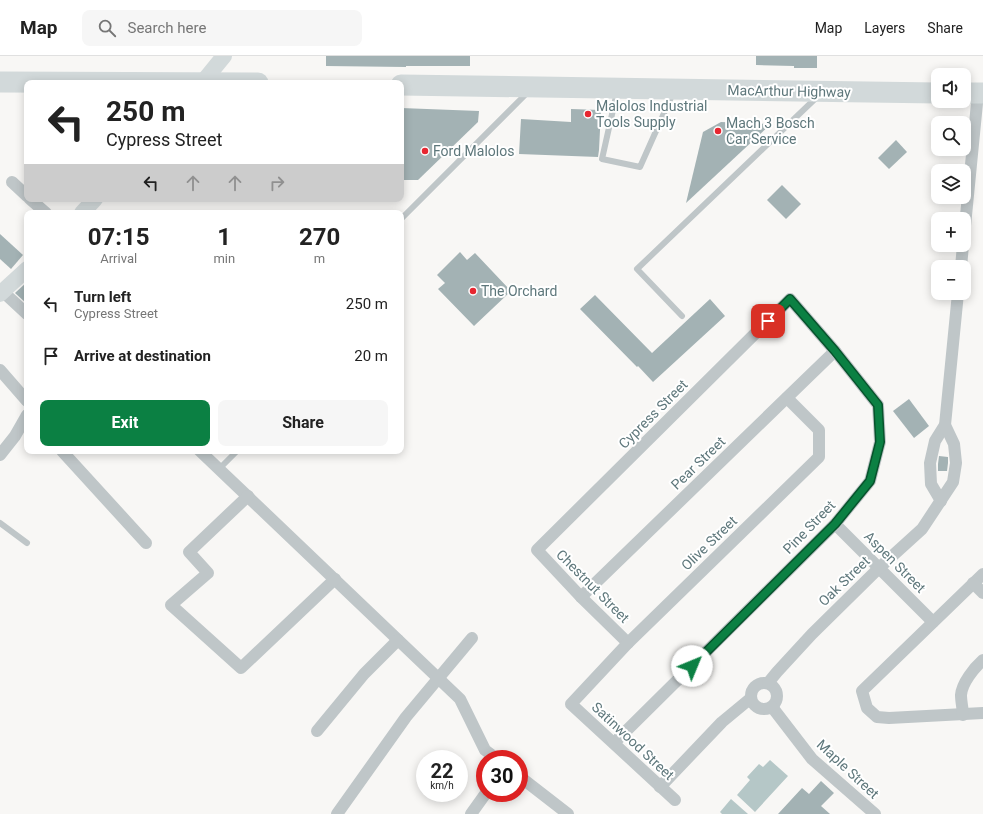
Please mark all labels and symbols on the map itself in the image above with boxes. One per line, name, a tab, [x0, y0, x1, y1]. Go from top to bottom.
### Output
street label: MacArthur Highway	[727, 82, 851, 100]
place label: Malolos Industrial Tools Supply	[596, 98, 707, 130]
marker: Malolos Industrial Tools Supply	[583, 109, 593, 119]
place label: Mach 3 Bosch Car Service	[726, 115, 815, 147]
marker: Mach 3 Bosch Car Service	[713, 126, 723, 136]
place label: Ford Malolos	[433, 143, 514, 159]
marker: Ford Malolos	[420, 146, 430, 156]
place label: The Orchard	[481, 283, 557, 299]
marker: The Orchard	[468, 286, 478, 296]
pin	[751, 304, 785, 338]
street label: Cypress Street	[615, 376, 691, 452]
street label: Pear Street	[668, 433, 729, 493]
street label: Pine Street	[780, 497, 839, 557]
street label: Olive Street	[678, 512, 740, 573]
street label: Aspen Street	[861, 528, 929, 596]
street label: Chestnut Street	[553, 546, 633, 626]
street label: Oak Street	[815, 552, 873, 609]
position arrow	[671, 645, 713, 687]
street label: Satinwood Street	[589, 699, 678, 783]
street label: Maple Street	[814, 736, 883, 802]
speed limit sign: 30	[476, 750, 528, 802]

